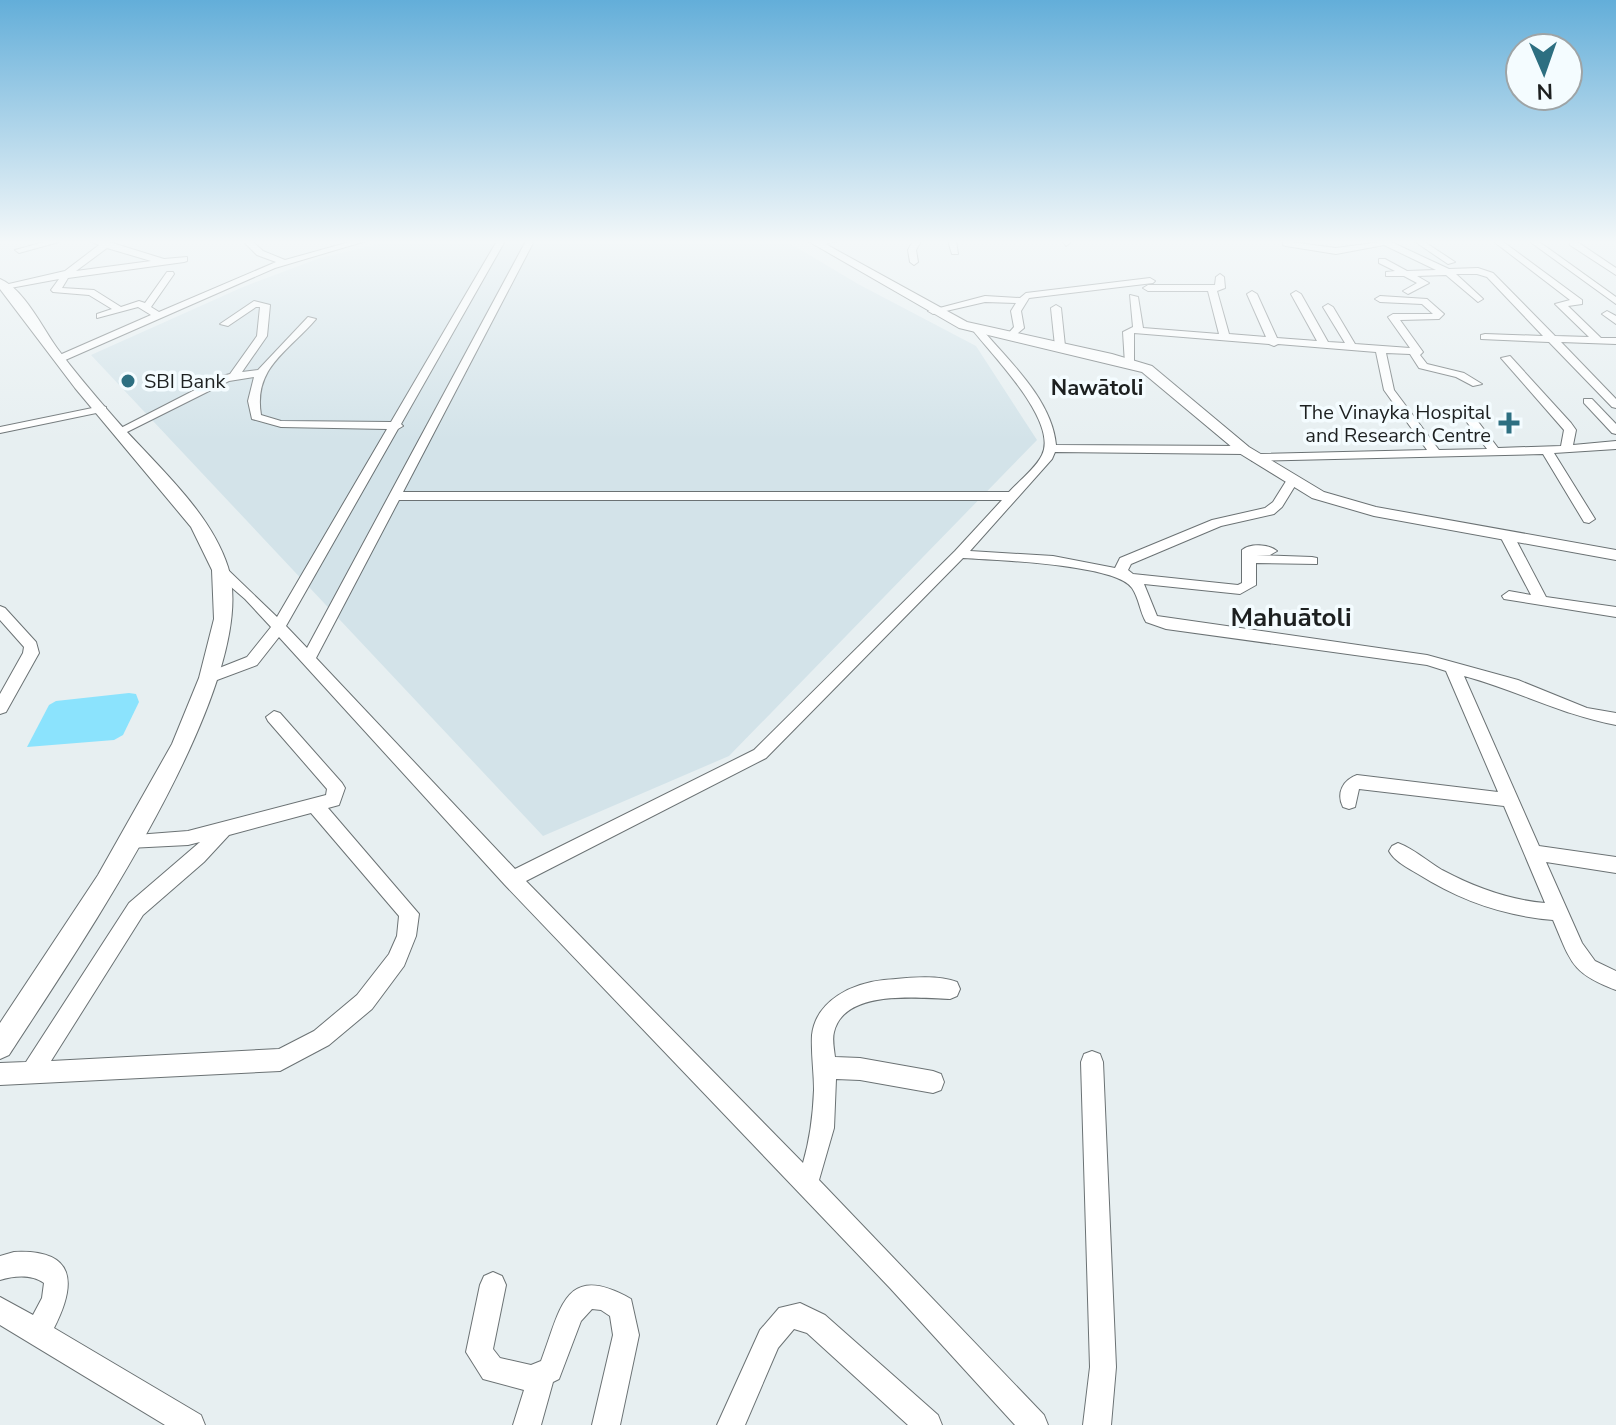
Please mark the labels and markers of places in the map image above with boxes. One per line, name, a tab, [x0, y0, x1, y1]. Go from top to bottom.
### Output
place label: SBI Bank	[144, 368, 227, 395]
marker: SBI Bank	[119, 372, 137, 390]
place label: The Vinayka Hospital and Research Centre	[1300, 399, 1491, 449]
marker: The Vinayka Hospital and Research Centre	[1498, 412, 1520, 434]

